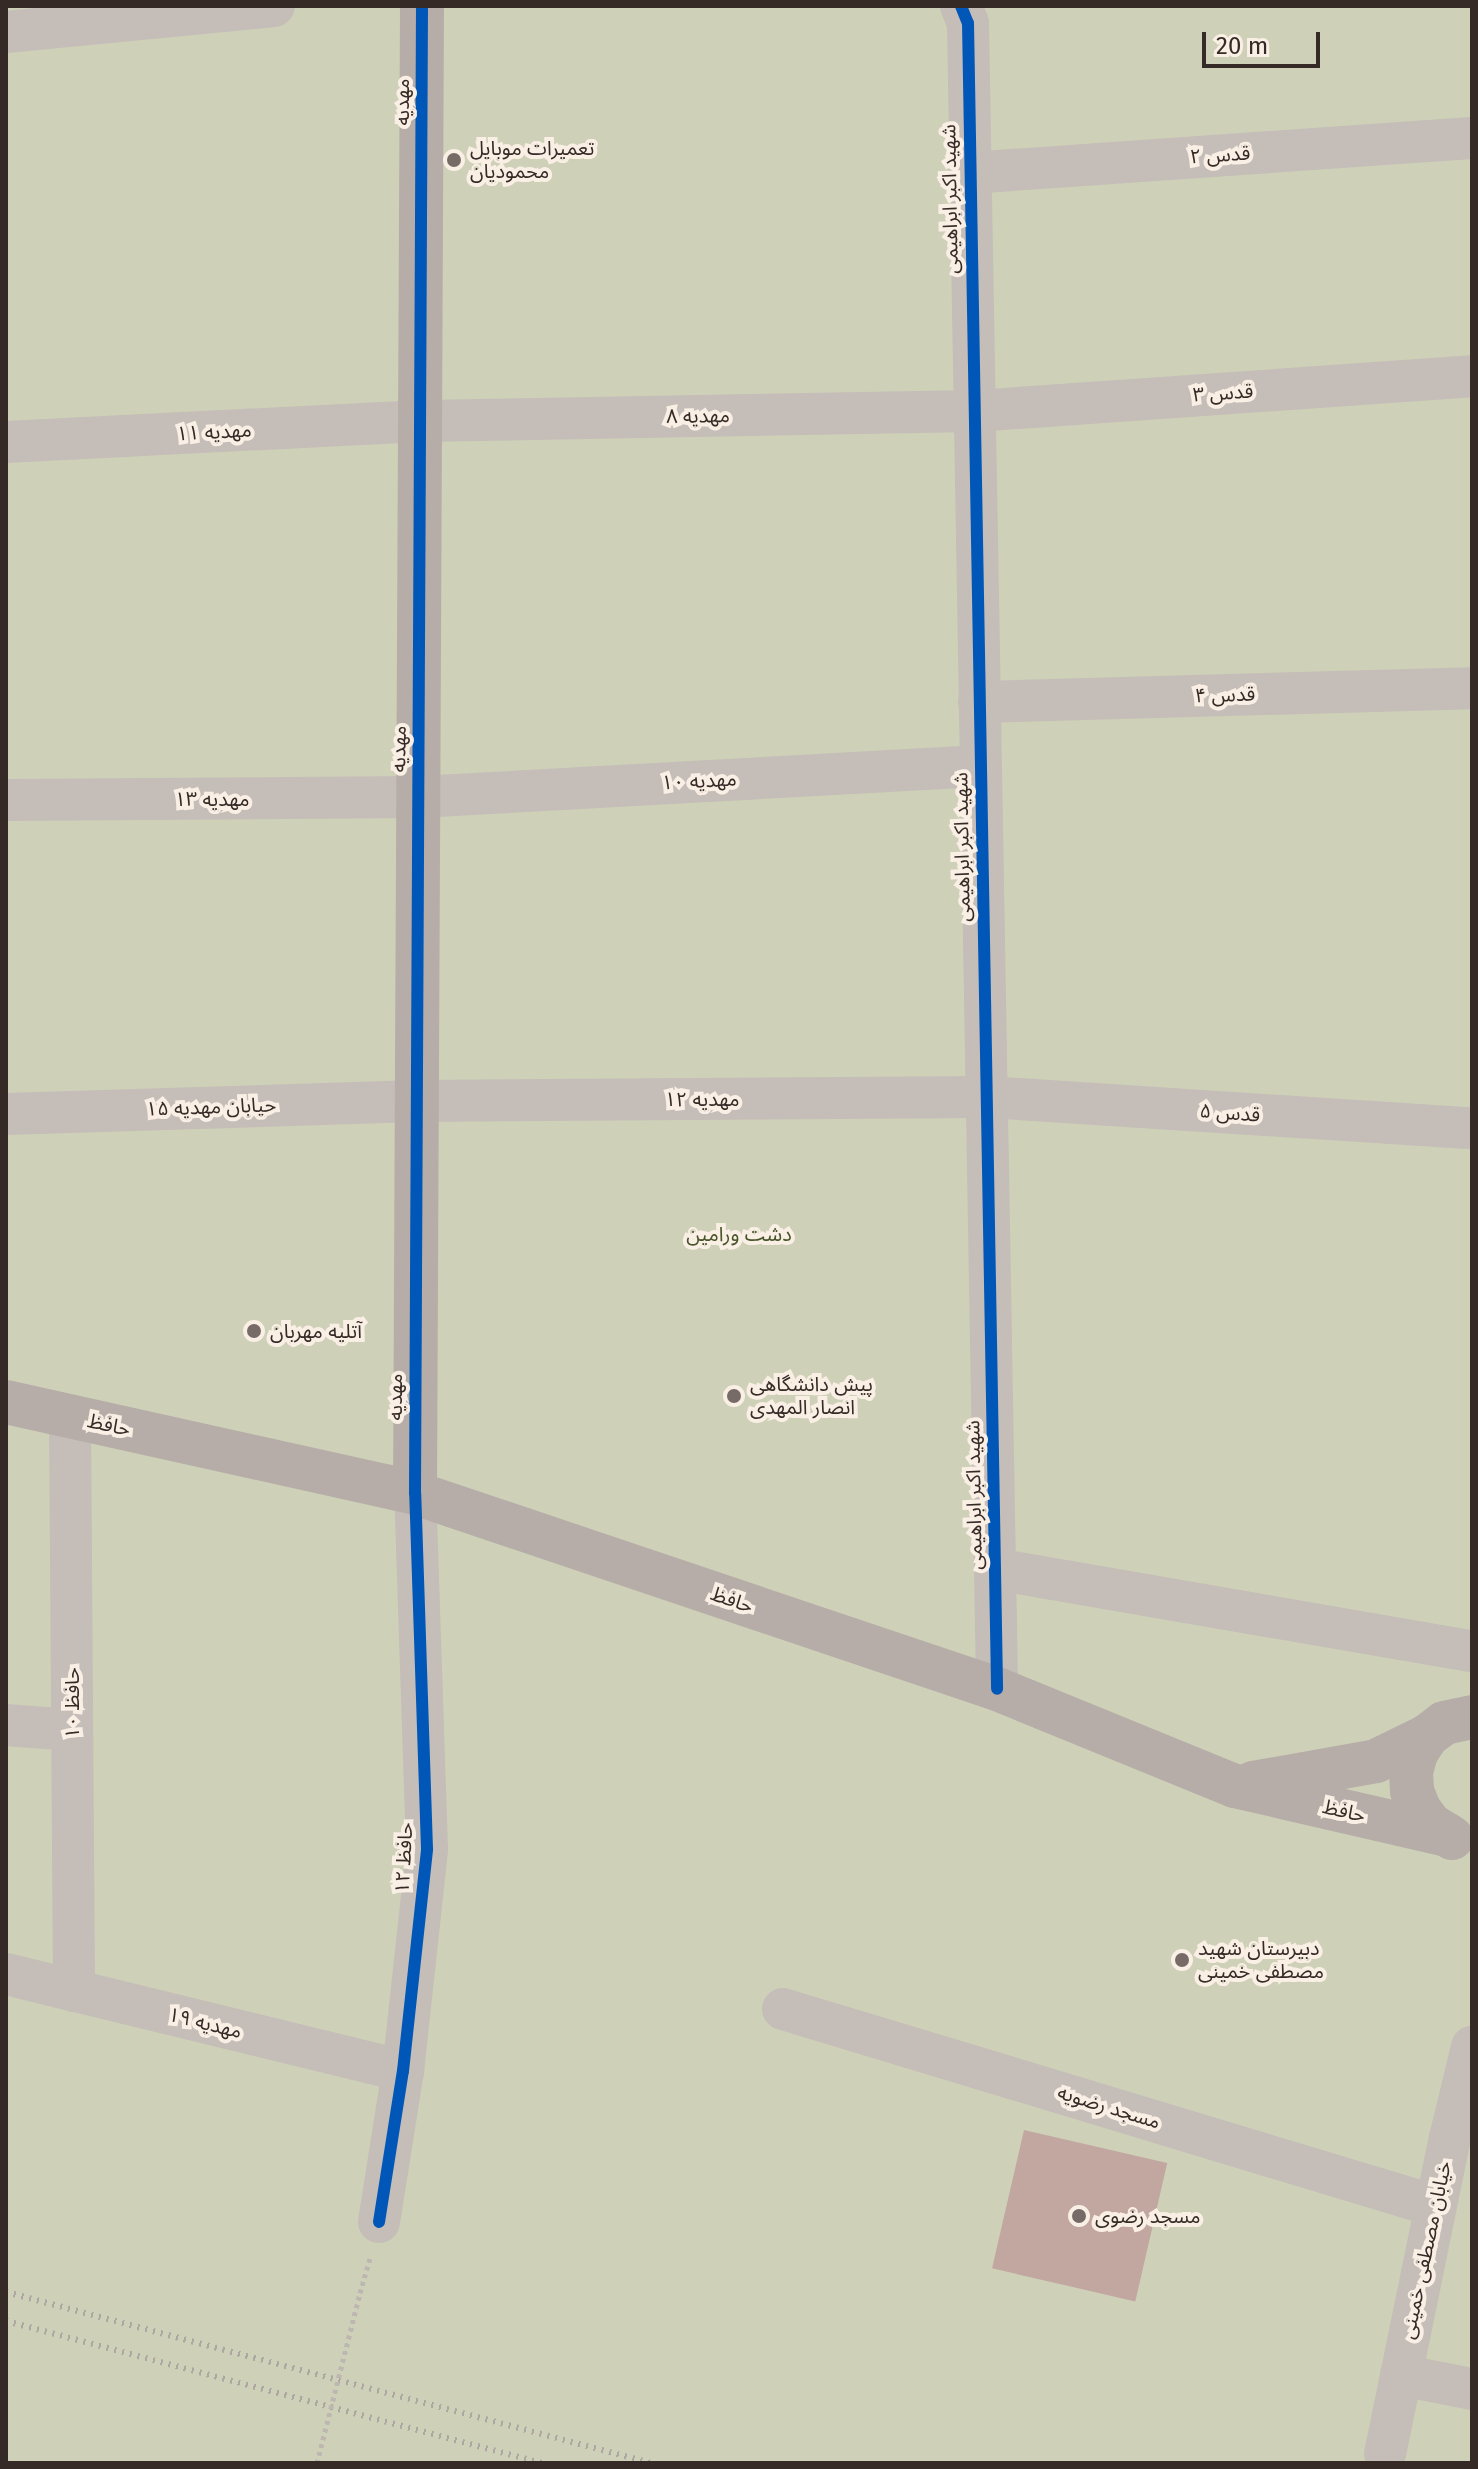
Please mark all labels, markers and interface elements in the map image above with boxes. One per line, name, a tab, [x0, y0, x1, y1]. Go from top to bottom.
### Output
scale bar	[1206, 16, 1324, 66]
text: 20 m	[1216, 32, 1268, 60]
street label: مهدیه	[390, 79, 414, 125]
street label: شهید اکبر ابراهیمی	[937, 124, 963, 274]
place label: تعمیرات موبایل محمودیان	[470, 136, 594, 183]
street label: قدس ۲	[1189, 141, 1251, 169]
marker: تعمیرات موبایل محمودیان	[445, 151, 463, 169]
street label: قدس ۳	[1192, 379, 1254, 407]
street label: مهدیه ۸	[666, 403, 730, 429]
street label: مهدیه ۱۱	[176, 418, 252, 446]
street label: قدس ۴	[1194, 682, 1256, 708]
street label: مهدیه	[387, 725, 411, 773]
street label: مهدیه ۱۰	[661, 767, 737, 795]
street label: شهید اکبر ابراهیمی	[949, 772, 975, 922]
street label: مهدیه ۱۳	[174, 787, 250, 811]
street label: مهدیه ۱۲	[664, 1087, 740, 1111]
street label: حیابان مهدیه ۱۵	[145, 1093, 277, 1121]
street label: قدس ۵	[1199, 1099, 1261, 1127]
park label: دشت ورامین	[686, 1222, 792, 1246]
place label: آتلیه مهربان	[270, 1319, 362, 1343]
marker: آتلیه مهربان	[245, 1322, 263, 1340]
place label: پیش دانشگاهی انصار المهدی	[750, 1372, 873, 1419]
street label: مهدیه	[383, 1374, 407, 1420]
marker: پیش دانشگاهی انصار المهدی	[725, 1387, 743, 1405]
street label: حافظ	[85, 1409, 133, 1441]
street label: شهید اکبر ابراهیمی	[961, 1420, 987, 1570]
street label: حافظ	[708, 1582, 756, 1618]
street label: حافظ ۱۰	[60, 1667, 84, 1739]
street label: حافظ	[1320, 1794, 1368, 1828]
street label: حافظ ۱۲	[390, 1822, 418, 1894]
place label: دبیرستان شهید مصطفی خمینی	[1198, 1936, 1324, 1983]
marker: دبیرستان شهید مصطفی خمینی	[1173, 1951, 1191, 1969]
street label: مهدیه ۱۹	[166, 2002, 244, 2044]
street label: مسجد رضویه	[1055, 2080, 1163, 2134]
street label: خیابان مصطفی خمینی	[1395, 2159, 1457, 2341]
place label: مسجد رضوی	[1095, 2204, 1201, 2228]
marker: مسجد رضوی	[1070, 2207, 1088, 2225]

